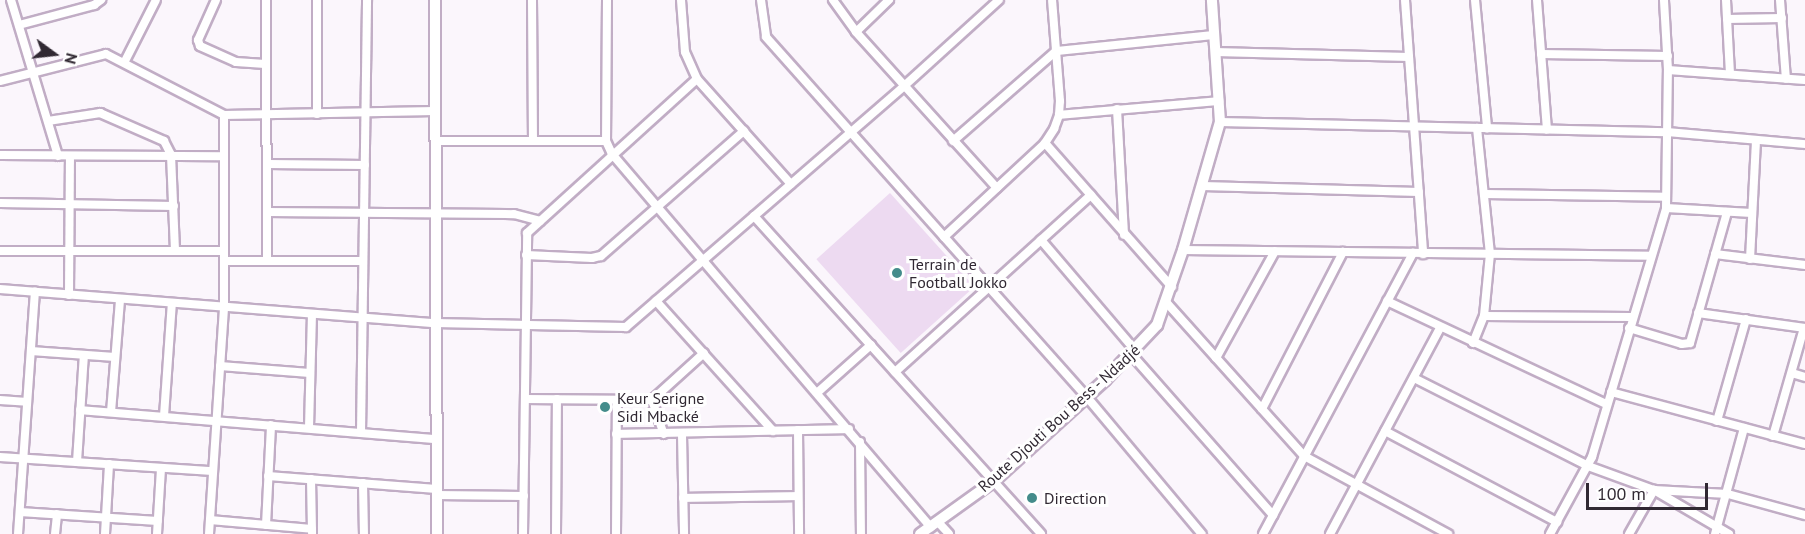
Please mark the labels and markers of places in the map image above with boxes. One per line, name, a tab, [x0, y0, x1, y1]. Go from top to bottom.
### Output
place label: Terrain de Football Jokko	[909, 254, 1007, 292]
marker: Terrain de Football Jokko	[890, 266, 904, 280]
place label: Keur Serigne Sidi Mbacké	[617, 388, 704, 426]
marker: Keur Serigne Sidi Mbacké	[598, 400, 612, 414]
place label: Direction	[1044, 488, 1106, 508]
marker: Direction	[1025, 491, 1039, 505]

